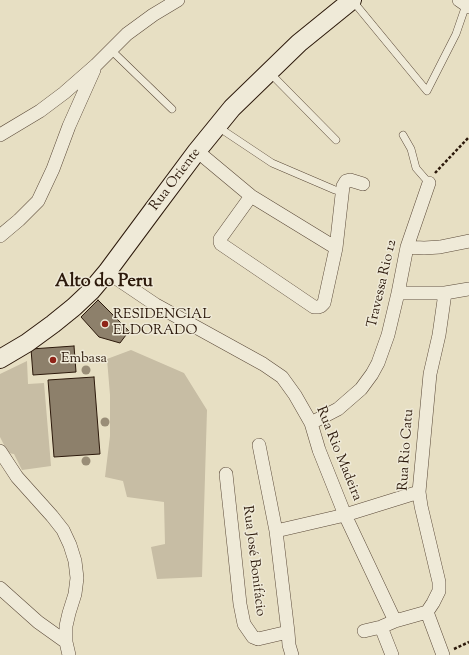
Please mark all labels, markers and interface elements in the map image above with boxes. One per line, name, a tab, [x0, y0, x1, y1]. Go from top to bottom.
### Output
street label: Rua Oriente	[147, 145, 205, 215]
street label: Travessa Rio 12	[365, 238, 401, 330]
district label: Alto do Peru	[55, 272, 153, 294]
place label: RESIDENCIAL ELDORADO	[113, 308, 211, 340]
marker: RESIDENCIAL ELDORADO	[100, 319, 110, 329]
place label: Embasa	[61, 352, 107, 368]
marker: Embasa	[48, 355, 58, 365]
street label: Rua Rio Madeira	[311, 404, 365, 504]
street label: Rua Rio Catu	[396, 409, 418, 491]
street label: Rua José Bonifácio	[238, 505, 268, 617]

